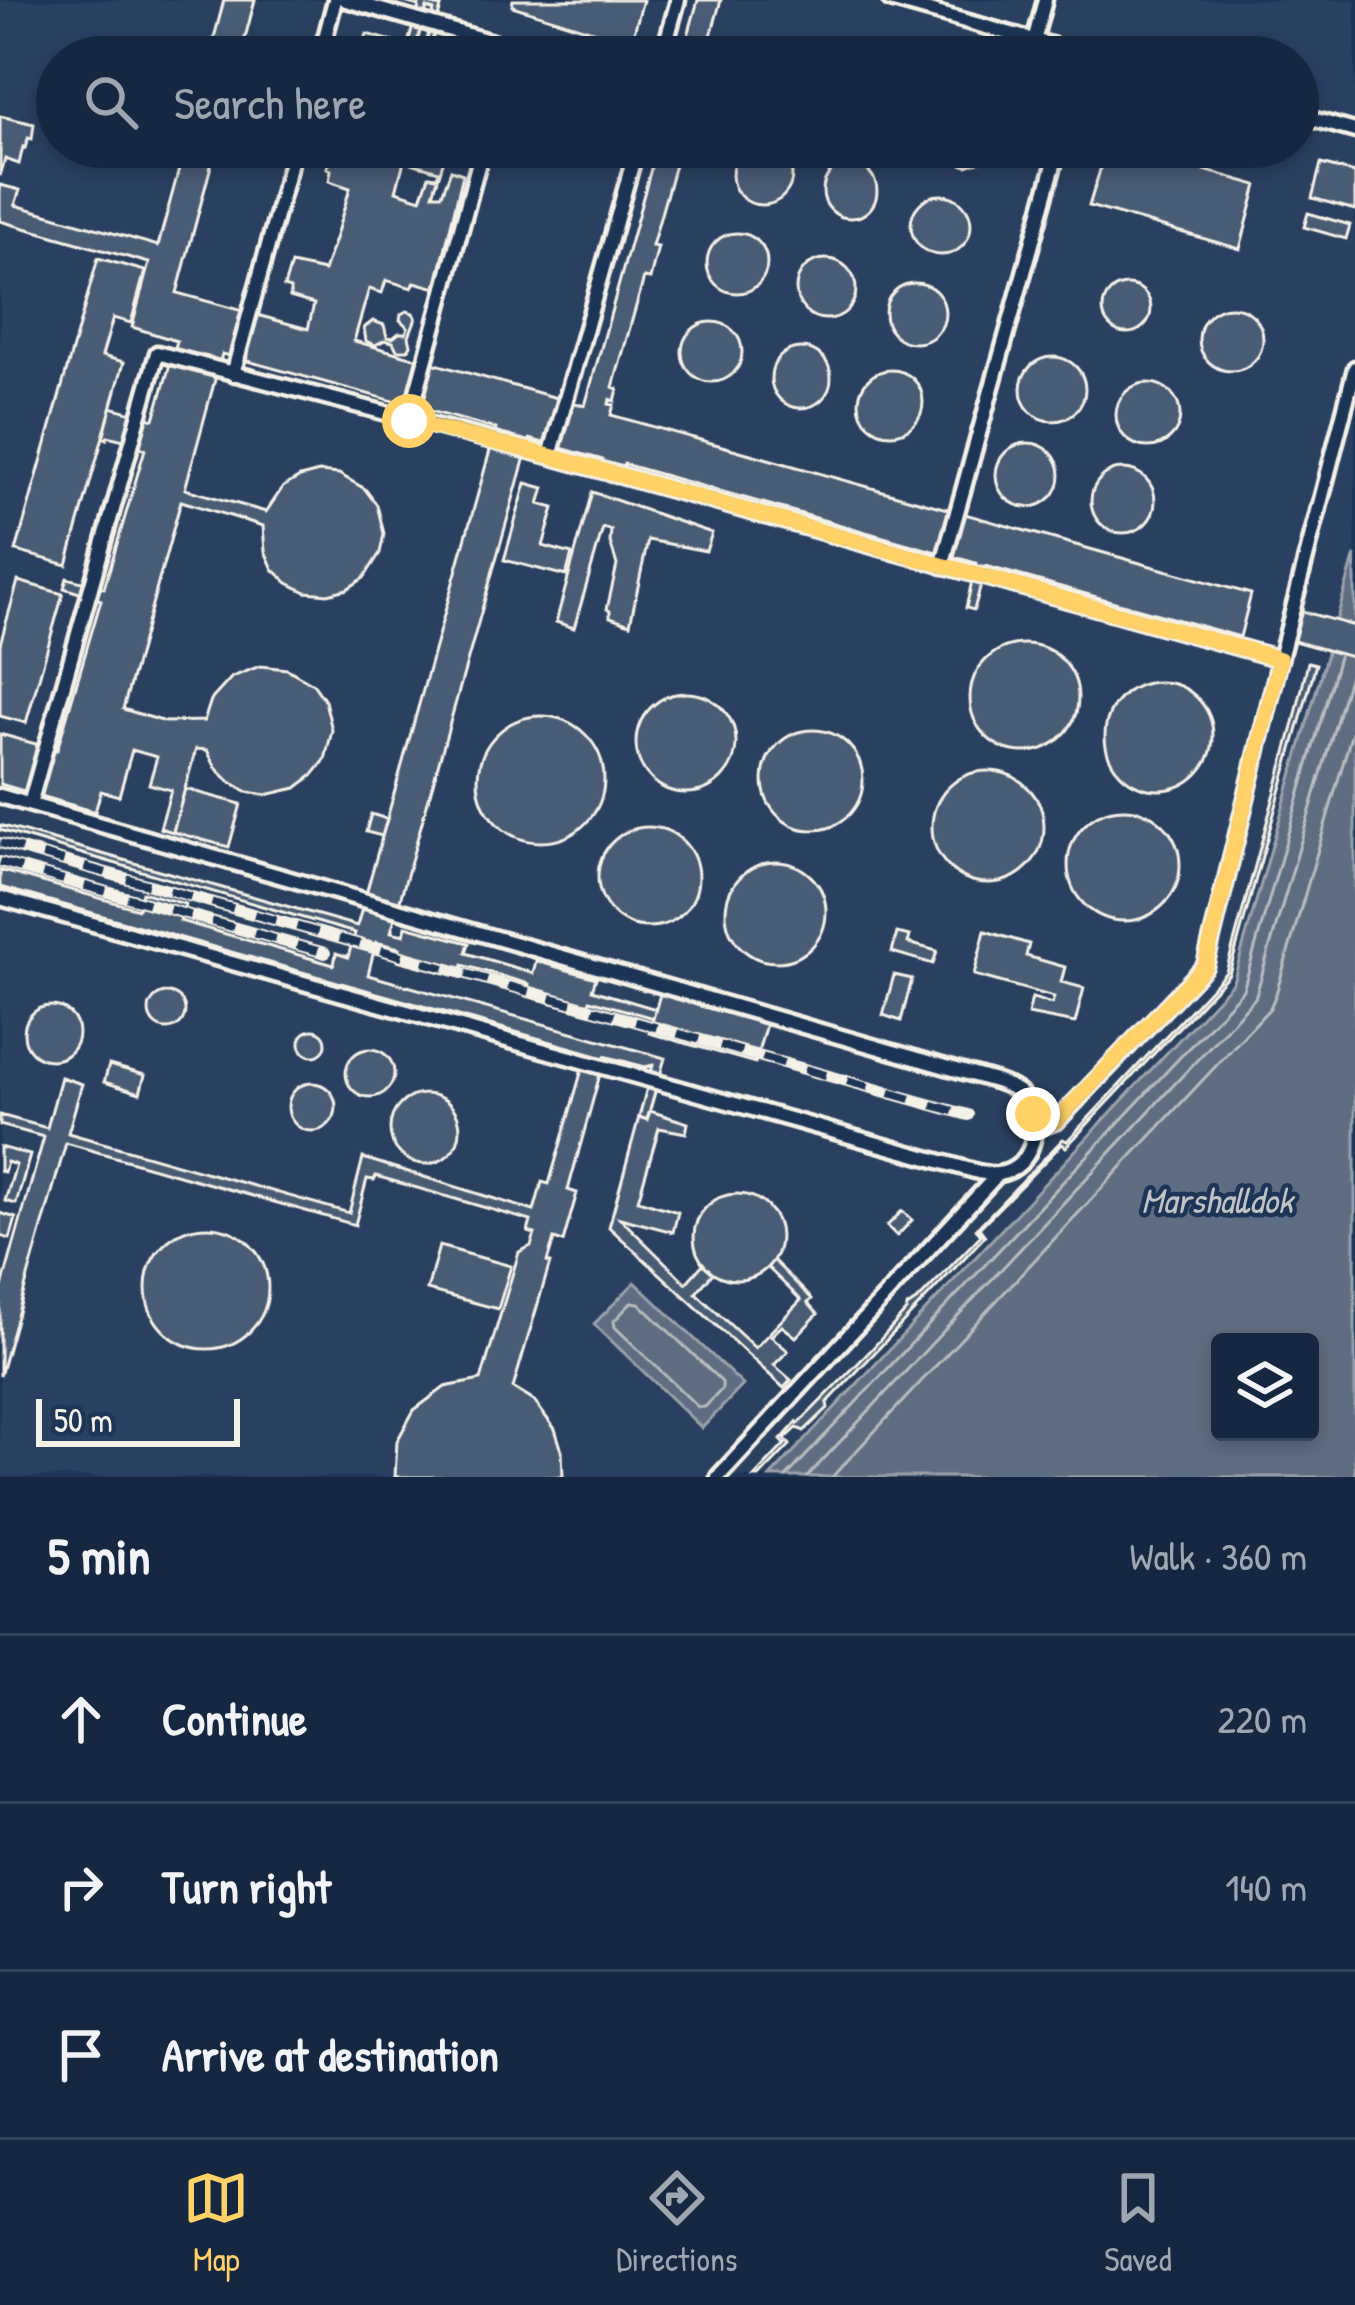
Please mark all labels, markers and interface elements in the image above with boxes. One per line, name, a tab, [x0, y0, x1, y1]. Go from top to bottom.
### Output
search box	[36, 36, 1319, 168]
icon: search	[78, 69, 144, 135]
text: Search here	[174, 72, 366, 133]
route start	[382, 394, 436, 448]
route end	[1006, 1087, 1060, 1141]
water label: Marshalldok	[1141, 1175, 1296, 1224]
map controls	[1211, 1333, 1319, 1441]
button: layers	[1211, 1333, 1319, 1441]
scale bar	[36, 1393, 240, 1446]
text: 50 m	[54, 1398, 113, 1442]
text: 5 min	[48, 1521, 150, 1590]
text: Walk · 360 m	[1129, 1529, 1307, 1582]
icon: ahead	[48, 1686, 114, 1752]
text: Continue	[162, 1688, 307, 1749]
text: 220 m	[1218, 1692, 1307, 1745]
icon: right	[48, 1854, 114, 1920]
text: Turn right	[162, 1856, 331, 1917]
text: 140 m	[1225, 1860, 1307, 1913]
icon: arrive	[48, 2022, 114, 2088]
text: Arrive at destination	[162, 2024, 499, 2085]
tab: Map	[183, 2165, 249, 2281]
tab: Directions	[616, 2165, 738, 2281]
tab: Saved	[1104, 2165, 1172, 2281]

